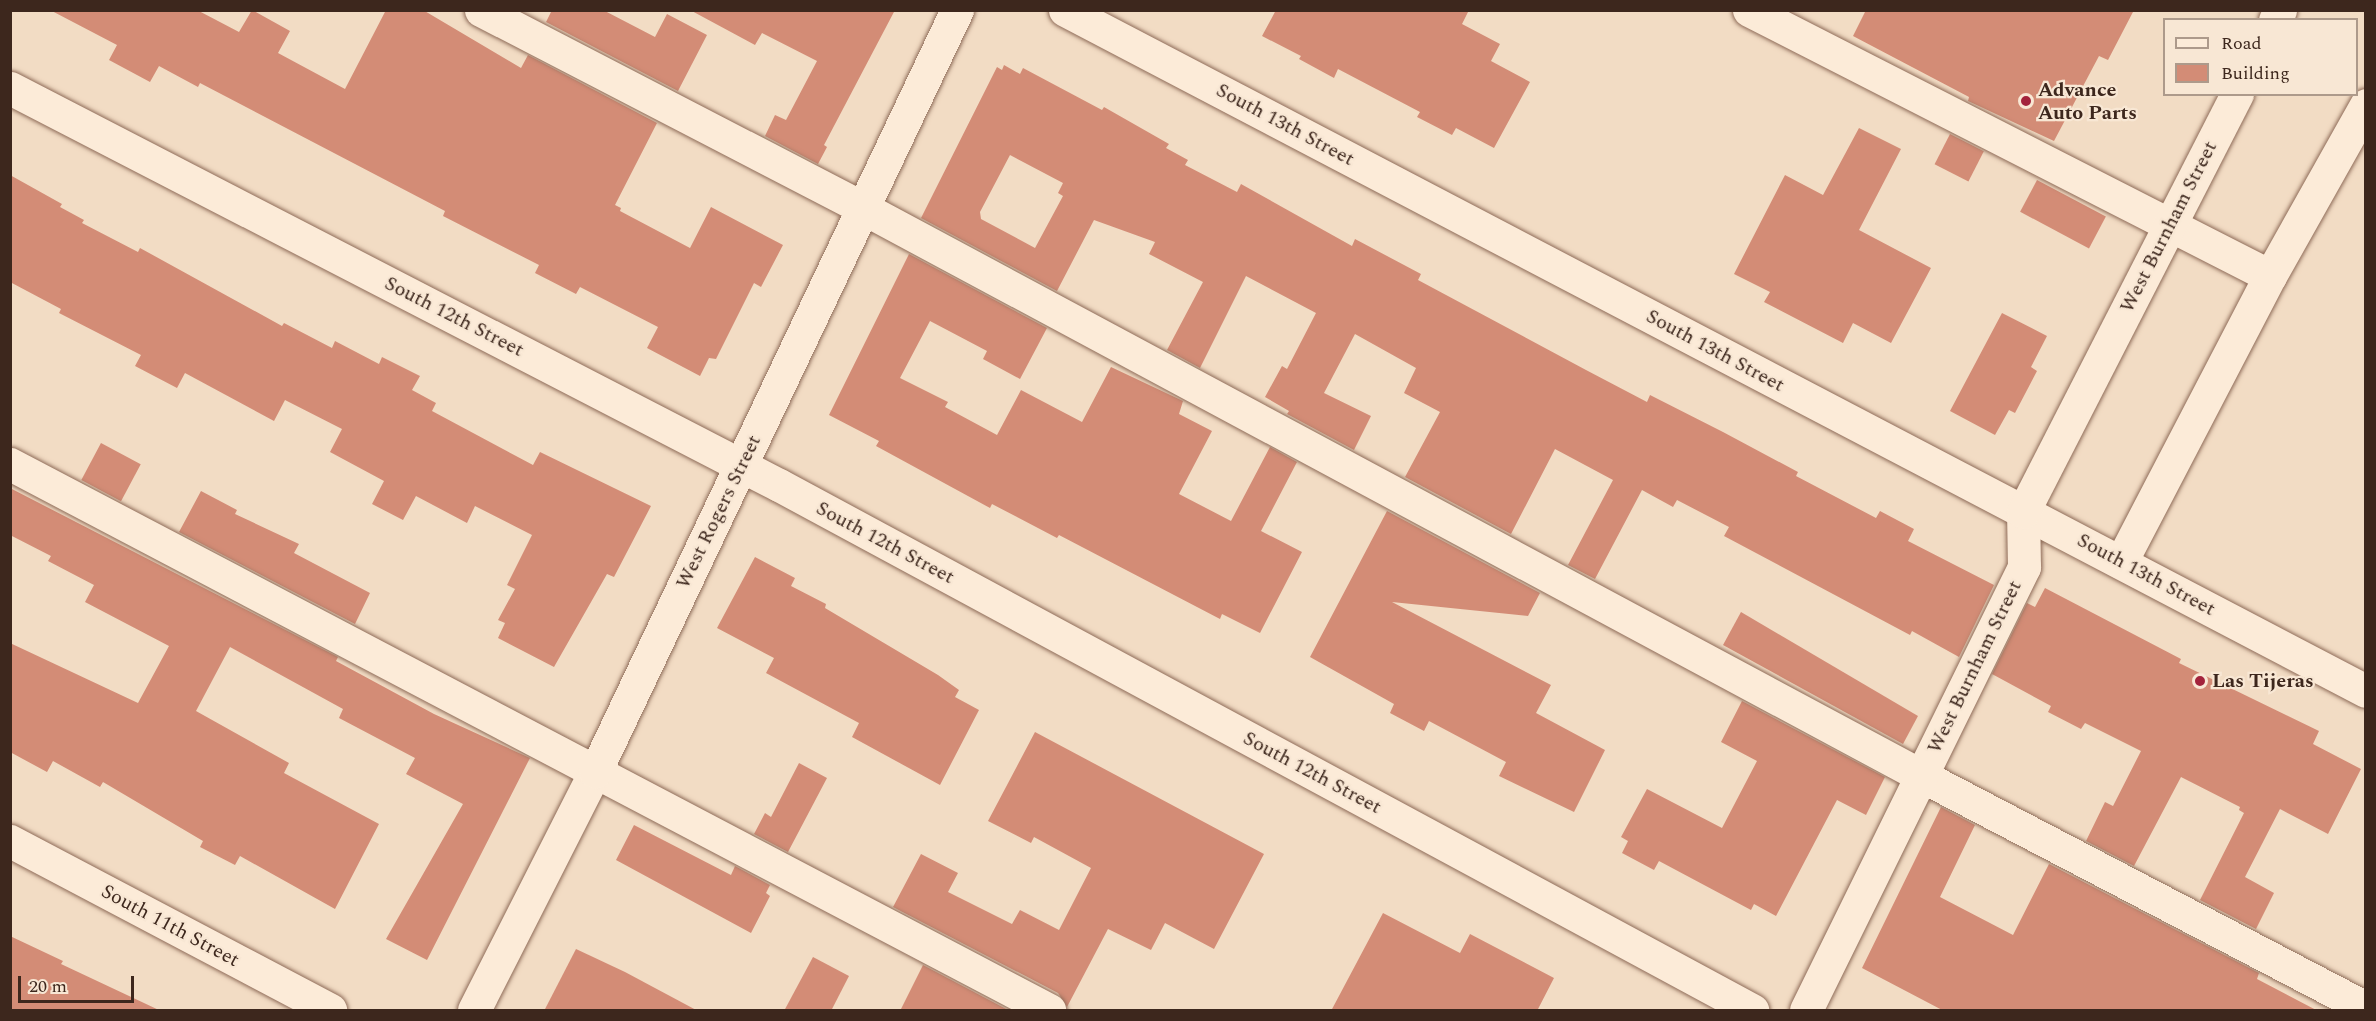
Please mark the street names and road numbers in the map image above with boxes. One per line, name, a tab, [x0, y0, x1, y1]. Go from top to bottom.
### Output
street label: South 13th Street	[1212, 78, 1358, 172]
street label: West Burnham Street	[2115, 137, 2223, 317]
street label: South 12th Street	[380, 272, 528, 362]
street label: South 13th Street	[1642, 304, 1788, 398]
street label: West Rogers Street	[671, 431, 767, 593]
street label: South 12th Street	[812, 496, 958, 590]
street label: South 13th Street	[2073, 528, 2219, 622]
street label: West Burnham Street	[1923, 577, 2027, 757]
street label: South 12th Street	[1239, 726, 1385, 820]
street label: South 11th Street	[97, 879, 243, 973]

